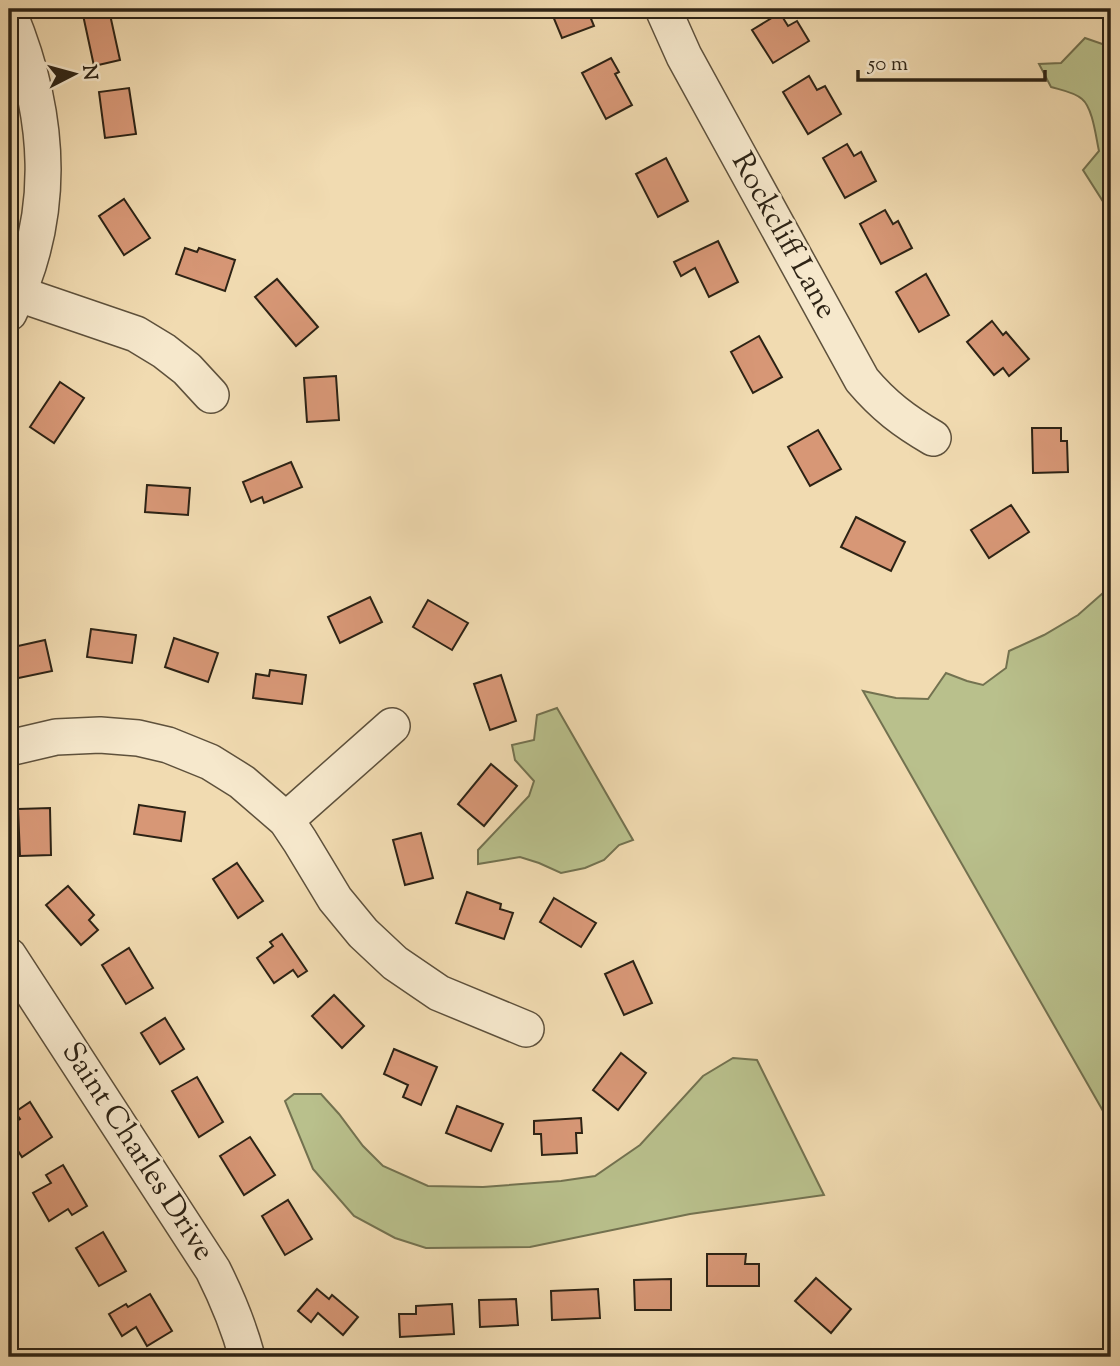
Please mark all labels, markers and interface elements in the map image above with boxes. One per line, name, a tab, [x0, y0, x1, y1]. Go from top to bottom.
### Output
north arrow	[38, 38, 108, 108]
scale bar	[858, 38, 1045, 82]
text: 50 m	[867, 50, 908, 80]
text: N	[74, 64, 103, 81]
street label: Rockcliff Lane	[719, 145, 847, 327]
street label: Saint Charles Drive	[50, 1034, 224, 1270]

